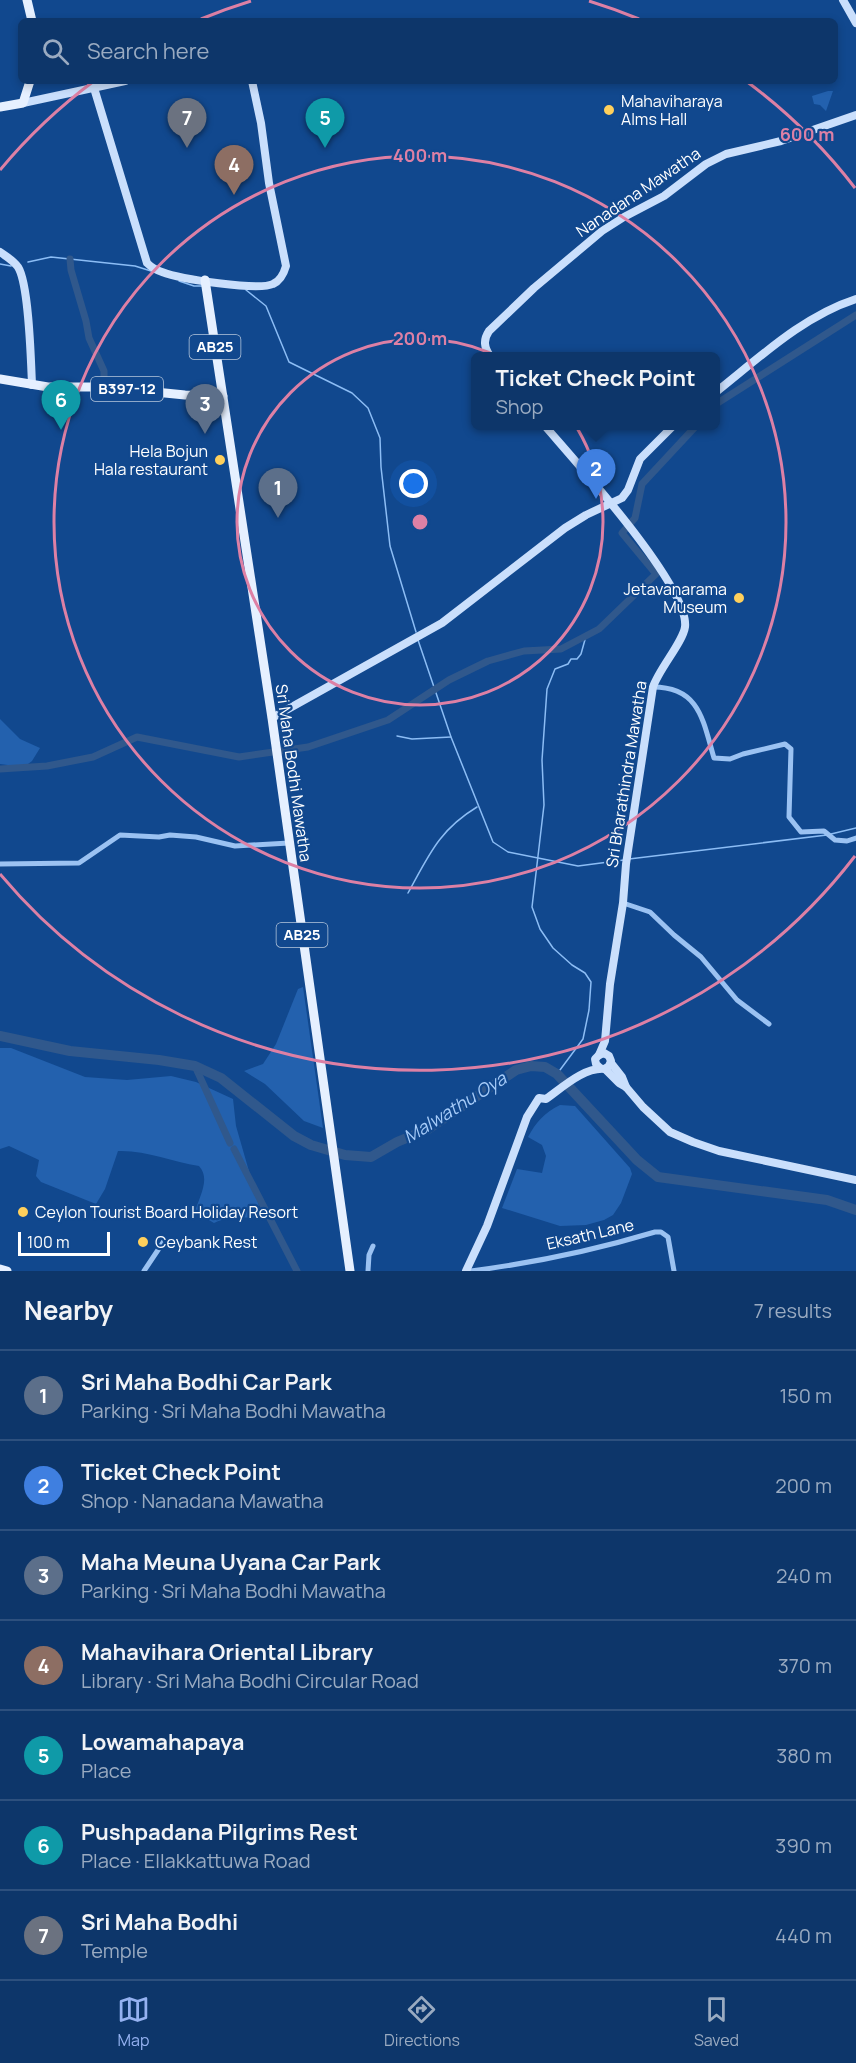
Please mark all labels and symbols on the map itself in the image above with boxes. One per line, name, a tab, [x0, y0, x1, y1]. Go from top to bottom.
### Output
place label: Mahaviharaya Alms Hall	[621, 90, 723, 130]
pin: 7	[168, 98, 207, 148]
pin: 5	[306, 98, 344, 148]
marker: Mahaviharaya Alms Hall	[602, 103, 616, 117]
text: 600 m	[780, 122, 834, 146]
street label: Nanadana Mawatha	[571, 142, 705, 242]
text: 400 m	[393, 143, 447, 167]
pin: 4	[214, 146, 254, 195]
text: 200 m	[393, 326, 447, 350]
road number: AB25	[190, 335, 240, 359]
road number: B397-12	[91, 377, 163, 401]
pin: 6	[42, 380, 80, 430]
pin: 3	[186, 384, 224, 434]
place label: Hela Bojun Hala restaurant	[94, 440, 208, 480]
pin: 2	[576, 450, 616, 499]
marker: Hela Bojun Hala restaurant	[213, 453, 227, 467]
pin: 1	[258, 468, 298, 518]
your location	[399, 469, 428, 498]
centre of rings	[410, 512, 430, 532]
place label: Jetavanarama Museum	[624, 578, 727, 618]
marker: Jetavanarama Museum	[732, 591, 746, 605]
street label: Sri Bharathindra Mawatha	[600, 679, 652, 869]
street label: Sri Maha Bodhi Mawatha	[271, 683, 317, 863]
road number: AB25	[276, 923, 328, 947]
water label: Malwathu Oya	[399, 1065, 511, 1148]
place label: Ceylon Tourist Board Holiday Resort	[35, 1201, 298, 1223]
marker: Ceylon Tourist Board Holiday Resort	[16, 1205, 30, 1219]
street label: Eksath Lane	[544, 1213, 636, 1255]
scale bar	[18, 1229, 110, 1256]
place label: Ceybank Rest	[155, 1231, 257, 1253]
marker: Ceybank Rest	[136, 1235, 150, 1249]

